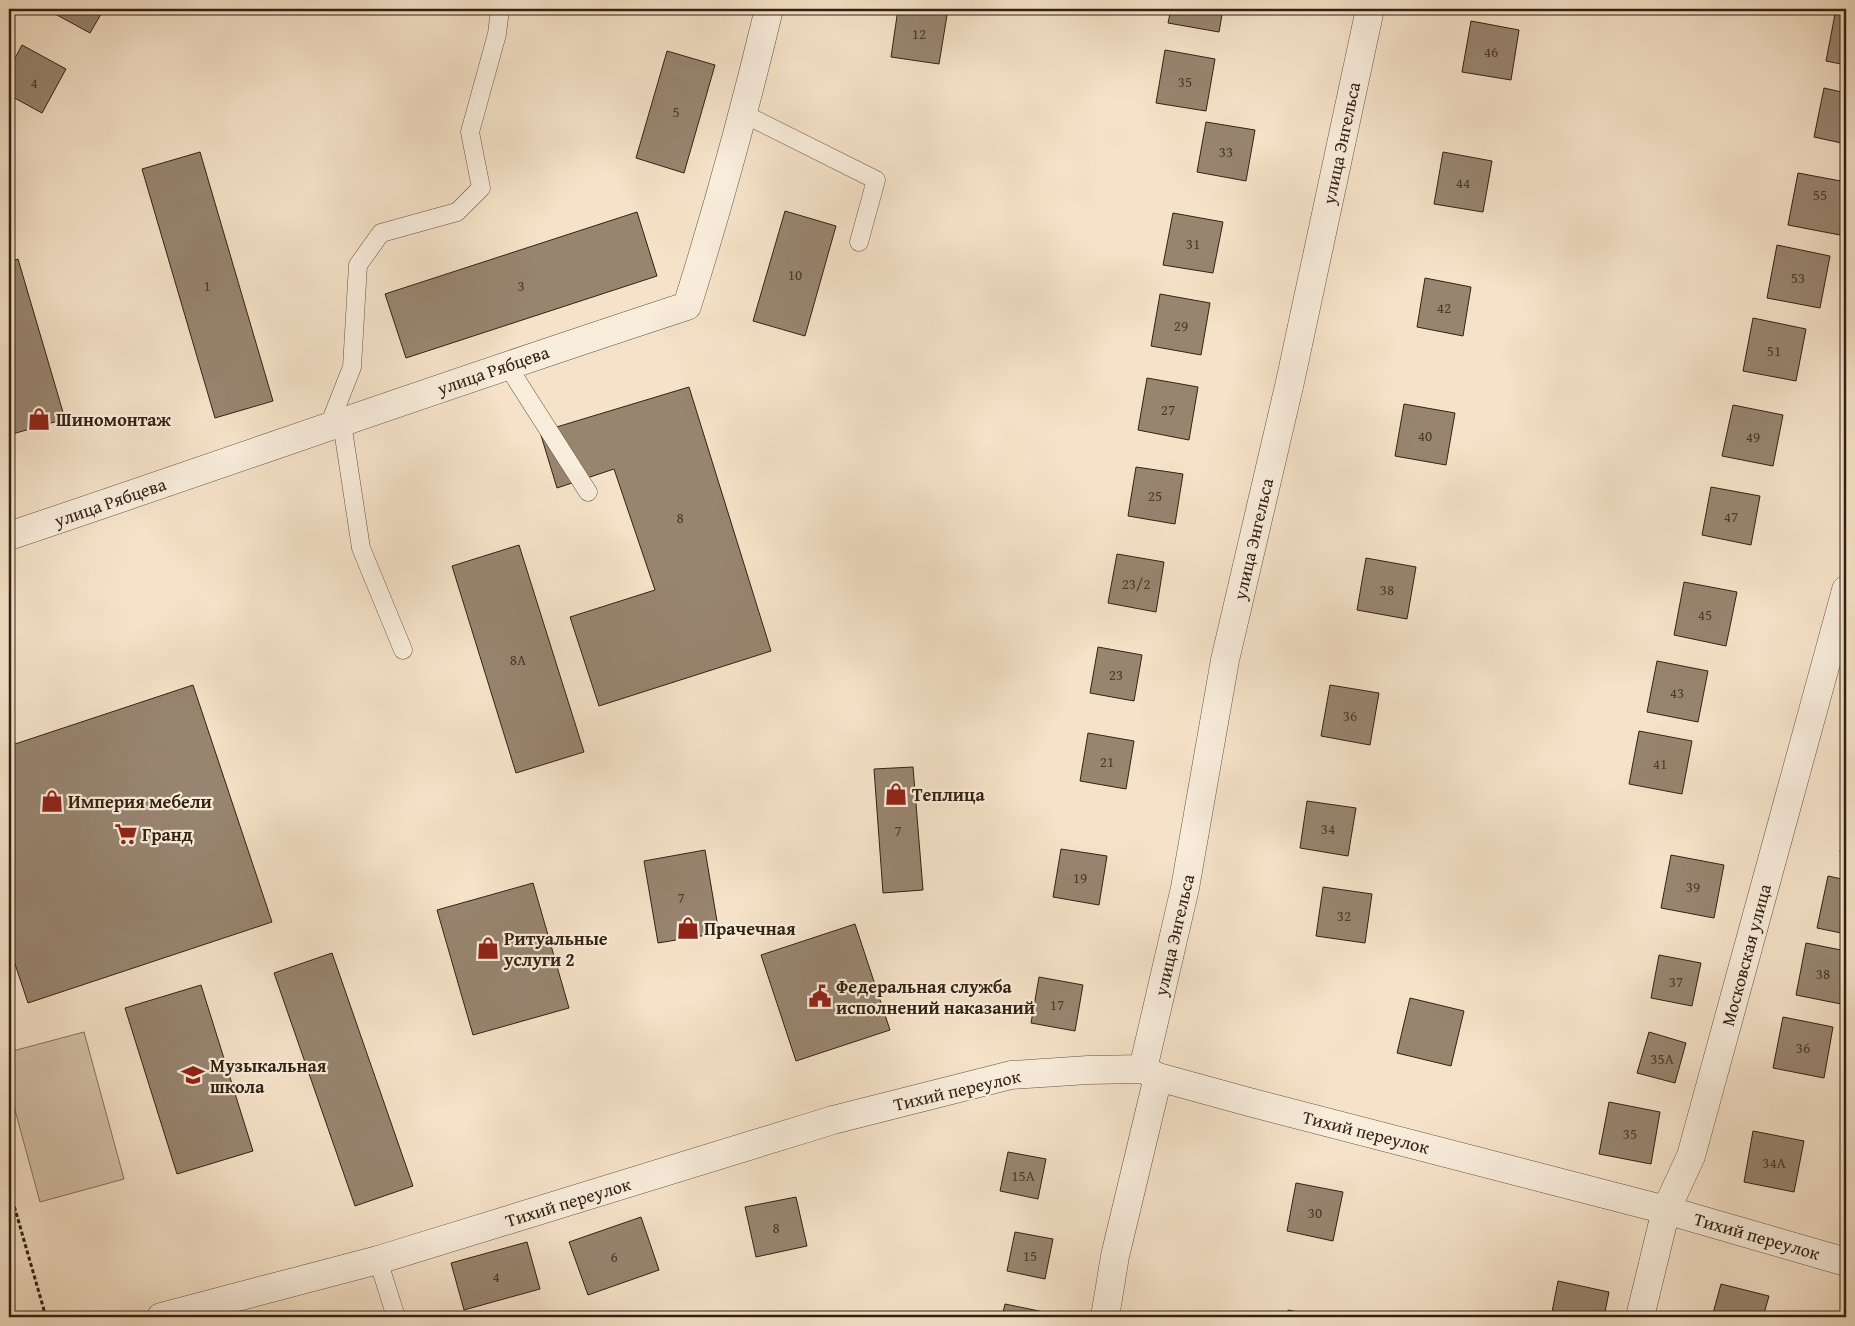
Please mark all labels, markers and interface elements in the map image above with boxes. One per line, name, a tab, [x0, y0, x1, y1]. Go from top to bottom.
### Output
house number: 12	[912, 23, 926, 44]
house number: 46	[1484, 41, 1498, 62]
house number: 35	[1178, 71, 1192, 92]
house number: 4	[30, 72, 38, 93]
street label: улица Энгельса	[1315, 79, 1367, 208]
house number: 5	[672, 101, 680, 122]
house number: 33	[1219, 141, 1233, 162]
house number: 44	[1456, 172, 1470, 193]
house number: 55	[1813, 184, 1827, 205]
house number: 31	[1186, 233, 1200, 254]
house number: 10	[788, 264, 802, 285]
house number: 53	[1791, 267, 1805, 288]
house number: 1	[203, 275, 211, 296]
house number: 3	[517, 275, 525, 296]
house number: 42	[1437, 297, 1451, 318]
house number: 29	[1174, 315, 1188, 336]
street label: улица Рябцева	[433, 338, 553, 402]
house number: 51	[1767, 340, 1781, 361]
house number: 27	[1161, 399, 1175, 420]
shop icon: Шиномонтаж	[26, 406, 52, 432]
place label: Шиномонтаж	[56, 406, 172, 433]
house number: 40	[1418, 425, 1432, 446]
house number: 49	[1746, 426, 1760, 447]
street label: улица Рябцева	[50, 470, 170, 534]
street label: улица Энгельса	[1226, 475, 1280, 604]
house number: 25	[1148, 485, 1162, 506]
house number: 47	[1724, 506, 1738, 527]
house number: 8	[676, 507, 684, 528]
house number: 23/2	[1122, 573, 1150, 594]
house number: 38	[1380, 579, 1394, 600]
house number: 45	[1698, 604, 1712, 625]
house number: 8А	[510, 649, 526, 670]
house number: 23	[1109, 664, 1123, 685]
house number: 43	[1670, 682, 1684, 703]
house number: 36	[1343, 705, 1357, 726]
house number: 21	[1100, 751, 1114, 772]
house number: 41	[1653, 753, 1667, 774]
shop icon: Теплица	[883, 781, 909, 807]
place label: Теплица	[912, 781, 985, 808]
shop icon: Империя мебели	[39, 788, 65, 814]
place label: Империя мебели	[68, 788, 212, 815]
house number: 34	[1321, 818, 1335, 839]
house number: 7	[894, 820, 902, 841]
supermarket icon: Гранд	[113, 821, 139, 847]
place label: Гранд	[142, 821, 193, 848]
house number: 19	[1073, 867, 1087, 888]
street label: улица Энгельса	[1147, 871, 1201, 1000]
house number: 39	[1686, 876, 1700, 897]
street label: Московская улица	[1714, 880, 1778, 1029]
house number: 7	[677, 887, 685, 908]
house number: 32	[1337, 905, 1351, 926]
shop icon: Прачечная	[675, 915, 701, 941]
place label: Прачечная	[704, 915, 796, 942]
place label: Ритуальные услуги 2	[503, 925, 608, 973]
shop icon: Ритуальные услуги 2	[475, 935, 501, 961]
house number: 38	[1816, 963, 1830, 984]
house number: 37	[1669, 971, 1683, 992]
place label: Федеральная служба исполнений наказаний	[836, 973, 1035, 1021]
public building icon: Федеральная служба исполнений наказаний	[807, 983, 833, 1009]
house number: 17	[1050, 994, 1064, 1015]
house number: 36	[1796, 1037, 1810, 1058]
house number: 35А	[1650, 1048, 1674, 1069]
place label: Музыкальная школа	[210, 1052, 327, 1100]
school or university icon: Музыкальная школа	[180, 1062, 206, 1088]
street label: Тихий переулок	[891, 1062, 1024, 1118]
street label: Тихий переулок	[1300, 1103, 1433, 1161]
house number: 35	[1623, 1123, 1637, 1144]
house number: 34А	[1762, 1152, 1786, 1173]
house number: 15А	[1011, 1165, 1035, 1186]
street label: Тихий переулок	[502, 1170, 635, 1234]
house number: 30	[1308, 1202, 1322, 1223]
street label: Тихий переулок	[1691, 1205, 1824, 1267]
house number: 8	[772, 1217, 780, 1238]
house number: 15	[1023, 1245, 1037, 1266]
house number: 6	[610, 1246, 618, 1267]
house number: 4	[492, 1266, 500, 1287]

